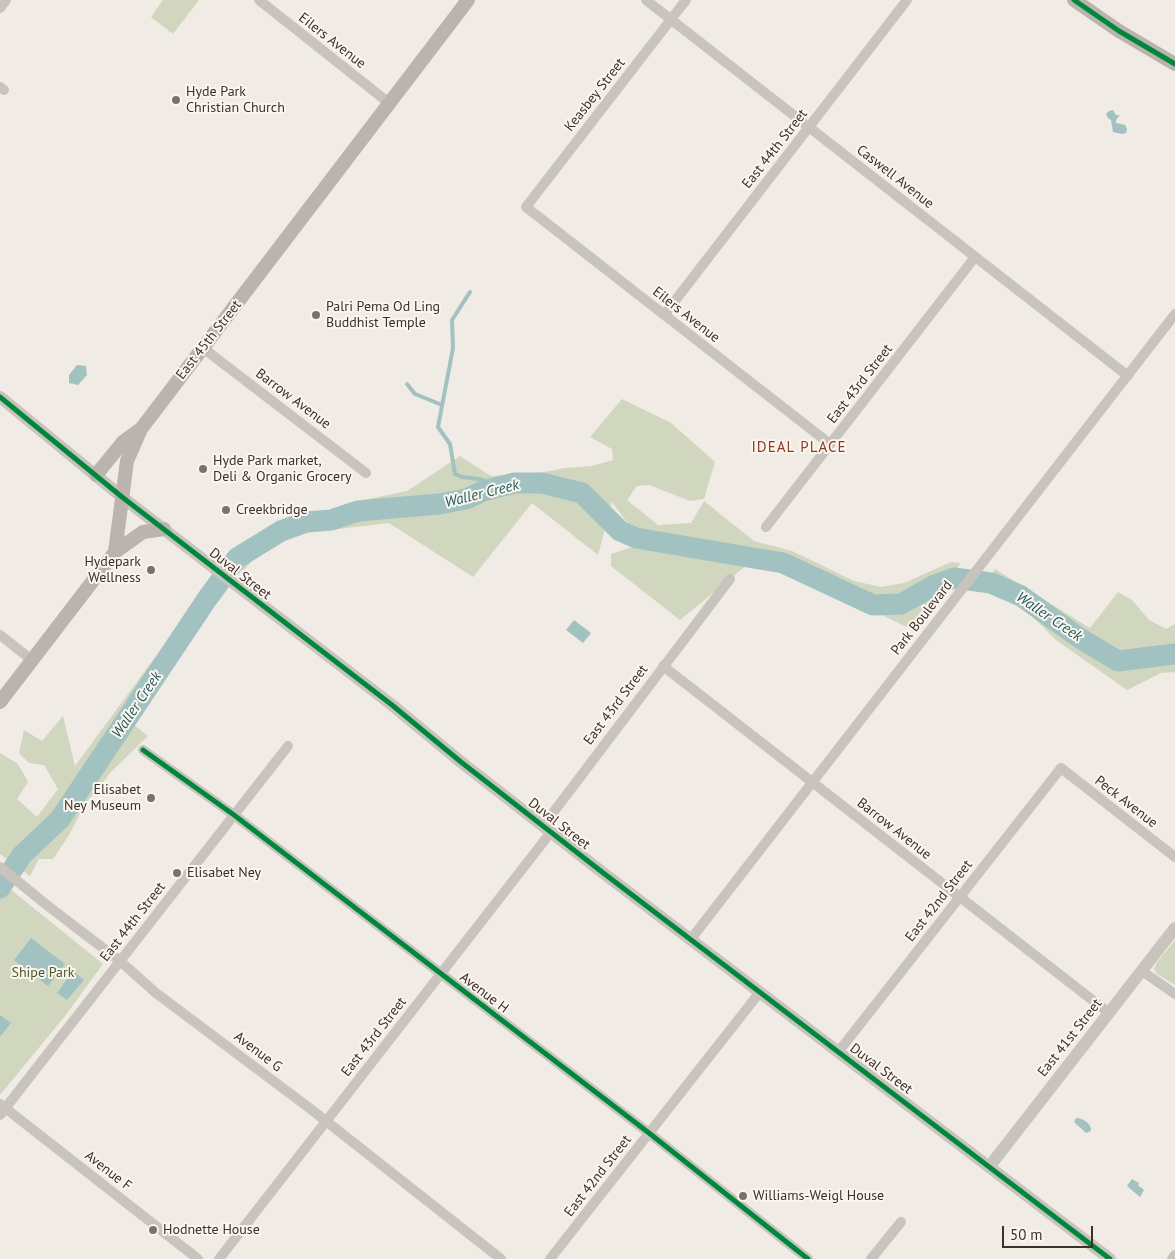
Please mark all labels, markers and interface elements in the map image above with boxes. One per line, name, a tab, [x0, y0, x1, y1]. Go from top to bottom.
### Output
street label: Eilers Avenue	[295, 10, 369, 72]
street label: Keasbey Street	[561, 55, 629, 135]
place label: Hyde Park Christian Church	[186, 84, 285, 116]
marker: Hyde Park Christian Church	[170, 94, 182, 106]
street label: East 44th Street	[739, 106, 811, 192]
street label: Caswell Avenue	[853, 142, 937, 212]
street label: Eilers Avenue	[649, 284, 723, 346]
street label: East 45th Street	[173, 297, 245, 383]
place label: Palri Pema Od Ling Buddhist Temple	[326, 299, 440, 332]
marker: Palri Pema Od Ling Buddhist Temple	[310, 309, 322, 321]
street label: East 43rd Street	[824, 341, 896, 427]
street label: Barrow Avenue	[252, 365, 334, 433]
district label: IDEAL PLACE	[750, 439, 848, 457]
place label: Hyde Park market, Deli & Organic Grocery	[213, 453, 351, 486]
marker: Hyde Park market, Deli & Organic Grocery	[197, 463, 209, 475]
water label: Waller Creek	[443, 476, 521, 512]
place label: Creekbridge	[236, 502, 308, 518]
marker: Creekbridge	[220, 504, 232, 516]
street label: Duval Street	[206, 545, 274, 603]
place label: Hydepark Wellness	[84, 554, 141, 586]
marker: Hydepark Wellness	[145, 564, 157, 576]
street label: Park Boulevard	[888, 578, 956, 658]
water label: Waller Creek	[1012, 588, 1086, 646]
street label: East 43rd Street	[580, 662, 652, 748]
water label: Waller Creek	[108, 668, 166, 742]
street label: Peck Avenue	[1091, 772, 1161, 832]
place label: Elisabet Ney Museum	[64, 782, 141, 814]
marker: Elisabet Ney Museum	[145, 792, 157, 804]
street label: Duval Street	[525, 795, 593, 853]
street label: Barrow Avenue	[853, 795, 935, 863]
street label: East 42nd Street	[902, 857, 976, 945]
place label: Elisabet Ney	[187, 865, 261, 881]
marker: Elisabet Ney	[171, 867, 183, 879]
street label: East 44th Street	[97, 879, 169, 965]
park label: Shipe Park	[11, 965, 75, 981]
street label: Avenue H	[456, 969, 512, 1017]
street label: East 43rd Street	[338, 994, 410, 1080]
street label: East 41st Street	[1034, 996, 1106, 1080]
street label: Avenue G	[231, 1028, 285, 1076]
street label: Duval Street	[846, 1040, 916, 1098]
street label: East 42nd Street	[561, 1132, 635, 1220]
street label: Avenue F	[81, 1148, 135, 1194]
place label: Williams-Weigl House	[753, 1188, 884, 1204]
marker: Williams-Weigl House	[737, 1190, 749, 1202]
scale bar	[1005, 1216, 1096, 1248]
place label: Hodnette House	[163, 1222, 260, 1238]
marker: Hodnette House	[147, 1224, 159, 1236]
text: 50 m	[1010, 1225, 1043, 1244]

